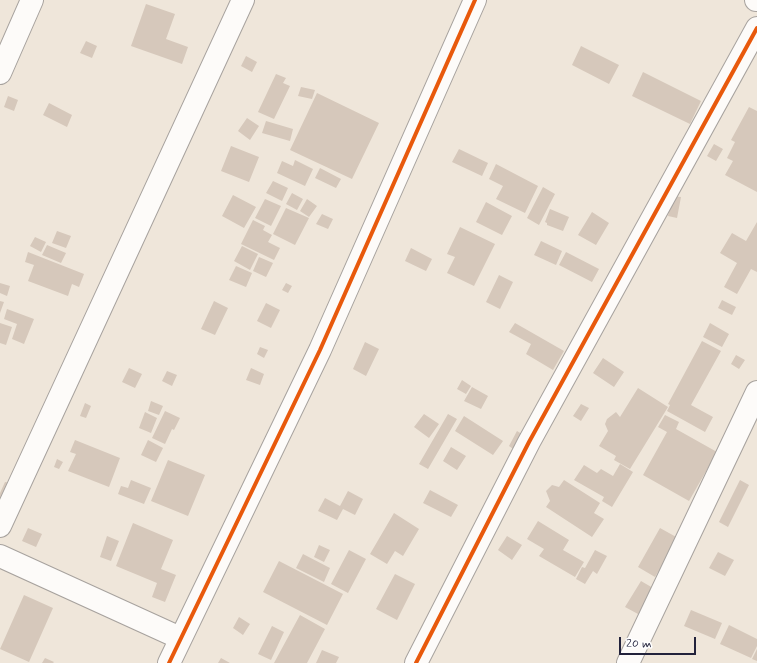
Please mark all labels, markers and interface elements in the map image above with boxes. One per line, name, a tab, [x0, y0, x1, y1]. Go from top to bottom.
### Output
scale bar	[621, 629, 698, 655]
text: 20 m	[626, 636, 652, 652]

